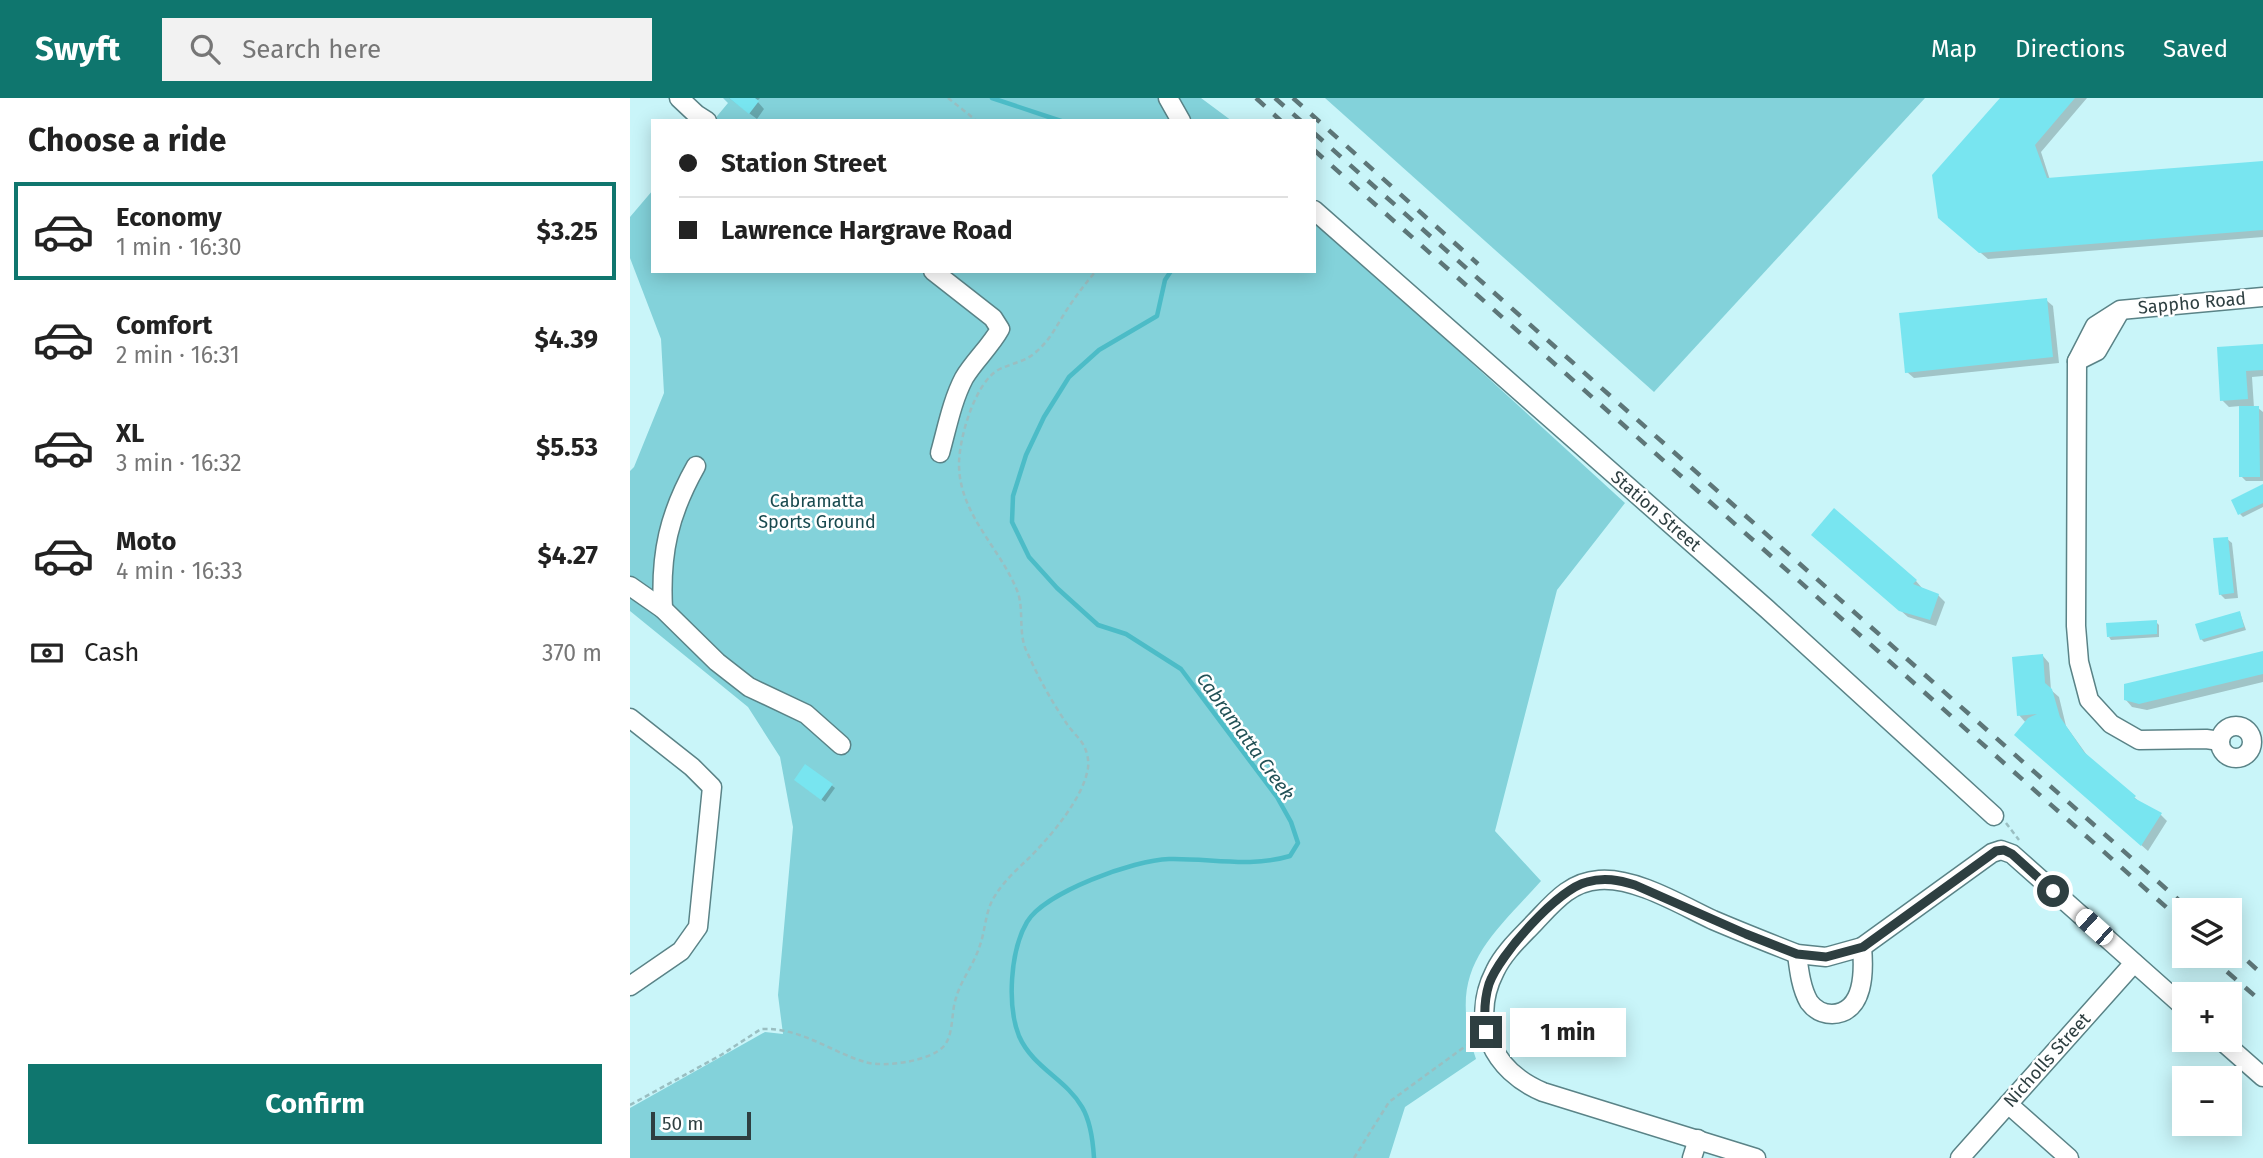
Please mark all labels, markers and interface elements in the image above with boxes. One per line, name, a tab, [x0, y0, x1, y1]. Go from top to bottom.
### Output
search box	[162, 18, 652, 81]
text: Swyft	[35, 29, 120, 69]
icon: search	[186, 30, 224, 68]
text: Search here	[242, 34, 381, 65]
text: Map	[1931, 35, 1977, 63]
text: Directions	[2015, 35, 2125, 63]
text: Saved	[2163, 35, 2228, 63]
text: Choose a ride	[28, 121, 226, 159]
text: Station Street	[721, 148, 887, 179]
icon: car	[32, 200, 95, 263]
text: Economy	[116, 202, 222, 233]
text: Lawrence Hargrave Road	[721, 215, 1013, 246]
text: $3.25	[537, 216, 598, 247]
text: 1 min · 16:30	[116, 233, 242, 261]
street label: Sappho Road	[2137, 287, 2247, 319]
icon: car	[32, 308, 95, 371]
text: Comfort	[116, 310, 212, 341]
text: $4.39	[535, 324, 598, 355]
text: 2 min · 16:31	[116, 341, 240, 369]
icon: car	[32, 416, 95, 479]
text: XL	[116, 418, 144, 449]
text: $5.53	[536, 432, 598, 463]
text: 3 min · 16:32	[116, 449, 242, 477]
street label: Station Street	[1606, 466, 1706, 556]
park label: Cabramatta Sports Ground	[758, 490, 876, 533]
icon: car	[32, 524, 95, 587]
text: Moto	[116, 526, 176, 557]
text: $4.27	[537, 540, 598, 571]
text: 4 min · 16:33	[116, 557, 243, 585]
icon: cash	[28, 634, 66, 672]
text: Cash	[84, 637, 140, 668]
text: 370 m	[542, 639, 602, 667]
water label: Cabramatta Creek	[1192, 668, 1300, 805]
route start	[2037, 875, 2069, 907]
map controls	[2172, 898, 2242, 1136]
button: layers	[2172, 898, 2242, 968]
car	[2072, 905, 2117, 949]
button: +	[2172, 982, 2242, 1052]
callout: 1 min	[1510, 1007, 1626, 1056]
street label: Nicholls Street	[1999, 1008, 2096, 1112]
route end	[1470, 1016, 1502, 1048]
text: 1 min	[1540, 1018, 1596, 1046]
button: Confirm	[28, 1064, 602, 1144]
button: −	[2172, 1066, 2242, 1136]
scale bar	[651, 1109, 751, 1141]
text: 50 m	[662, 1112, 703, 1135]

